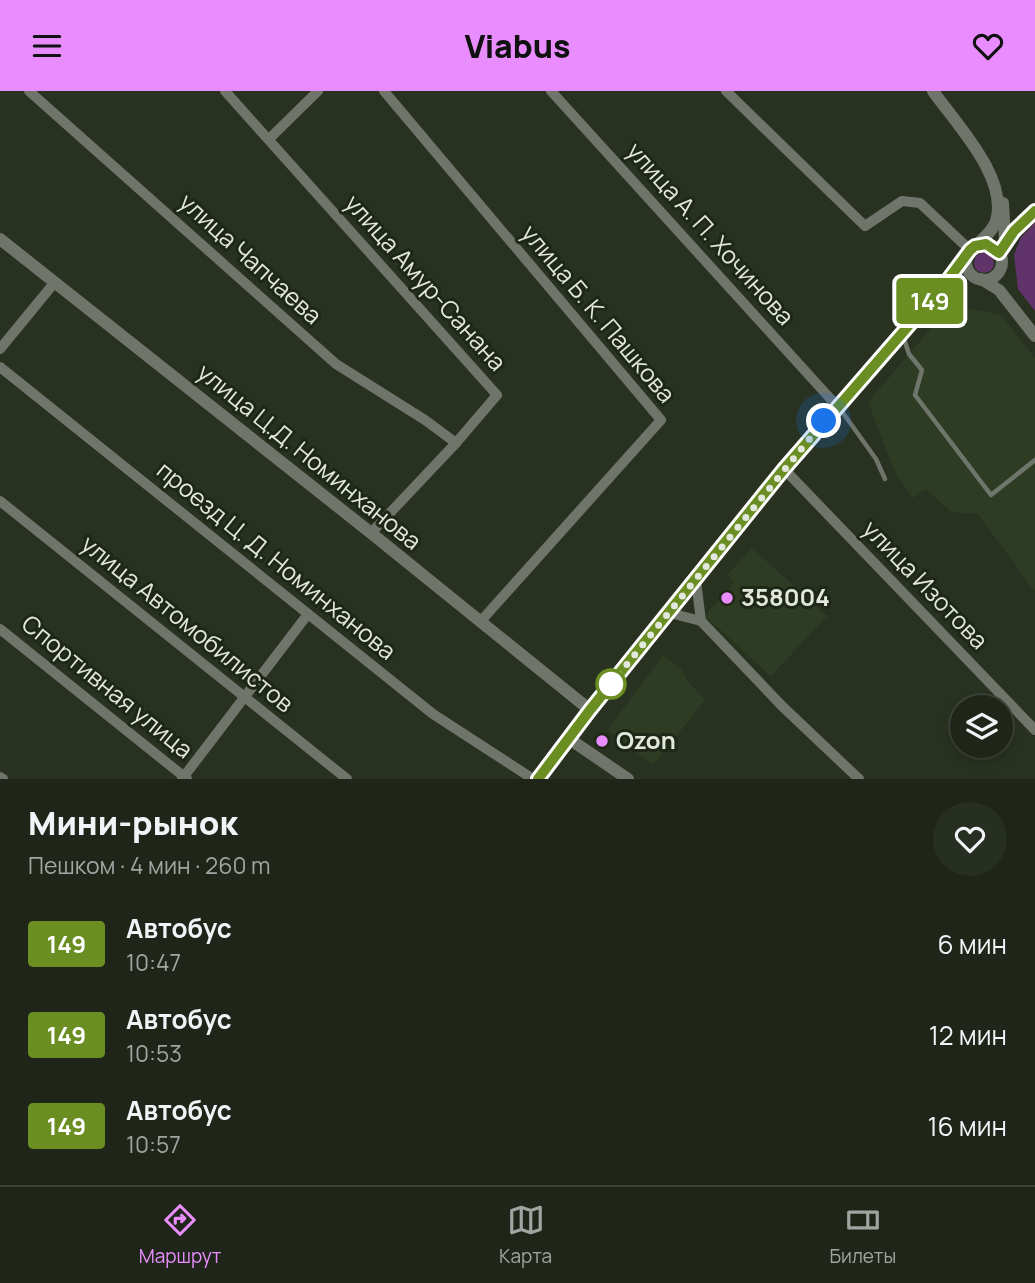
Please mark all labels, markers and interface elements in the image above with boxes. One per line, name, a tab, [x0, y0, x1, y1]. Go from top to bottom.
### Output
text: Viabus	[464, 24, 571, 68]
icon: menu	[28, 27, 66, 65]
icon: heart	[969, 27, 1007, 65]
street label: улица А. П. Хочинова	[620, 134, 802, 332]
street label: улица Чапчаева	[172, 185, 330, 331]
street label: улица Амур-Санана	[338, 187, 514, 377]
street label: улица Б. К. Пашкова	[515, 217, 684, 409]
line badge: 149	[890, 278, 970, 324]
text: 149	[910, 284, 950, 317]
street label: улица Ц.Д. Номинханова	[191, 355, 429, 557]
your location	[806, 403, 841, 438]
street label: проезд Ц. Д. Номинханова	[150, 453, 403, 667]
street label: улица Изотова	[856, 512, 996, 656]
street label: улица Автомобилистов	[75, 527, 301, 719]
place label: 358004	[741, 580, 830, 613]
marker: 358004	[719, 590, 735, 606]
street label: Спортивная улица	[15, 607, 200, 765]
unlabelled marker	[596, 669, 626, 699]
map controls	[950, 695, 1013, 758]
button: layers	[950, 695, 1013, 758]
place label: Ozon	[616, 723, 676, 756]
marker: Ozon	[594, 733, 610, 749]
text: Мини-рынок	[28, 800, 238, 845]
button: heart	[933, 802, 1007, 876]
text: Пешком · 4 мин · 260 m	[28, 849, 271, 881]
text: Автобус	[126, 910, 232, 946]
text: 6 мин	[938, 926, 1007, 962]
text: 149	[47, 927, 86, 960]
text: 10:47	[126, 946, 181, 978]
text: Автобус	[126, 1001, 232, 1037]
text: 12 мин	[929, 1017, 1007, 1053]
text: 149	[47, 1018, 86, 1051]
text: 10:53	[126, 1037, 182, 1069]
text: Автобус	[126, 1092, 232, 1128]
text: 16 мин	[927, 1108, 1007, 1144]
text: 149	[47, 1109, 86, 1142]
text: 10:57	[126, 1128, 181, 1160]
tab: Маршрут	[139, 1201, 222, 1269]
tab: Карта	[499, 1201, 552, 1269]
tab: Билеты	[830, 1201, 896, 1269]

